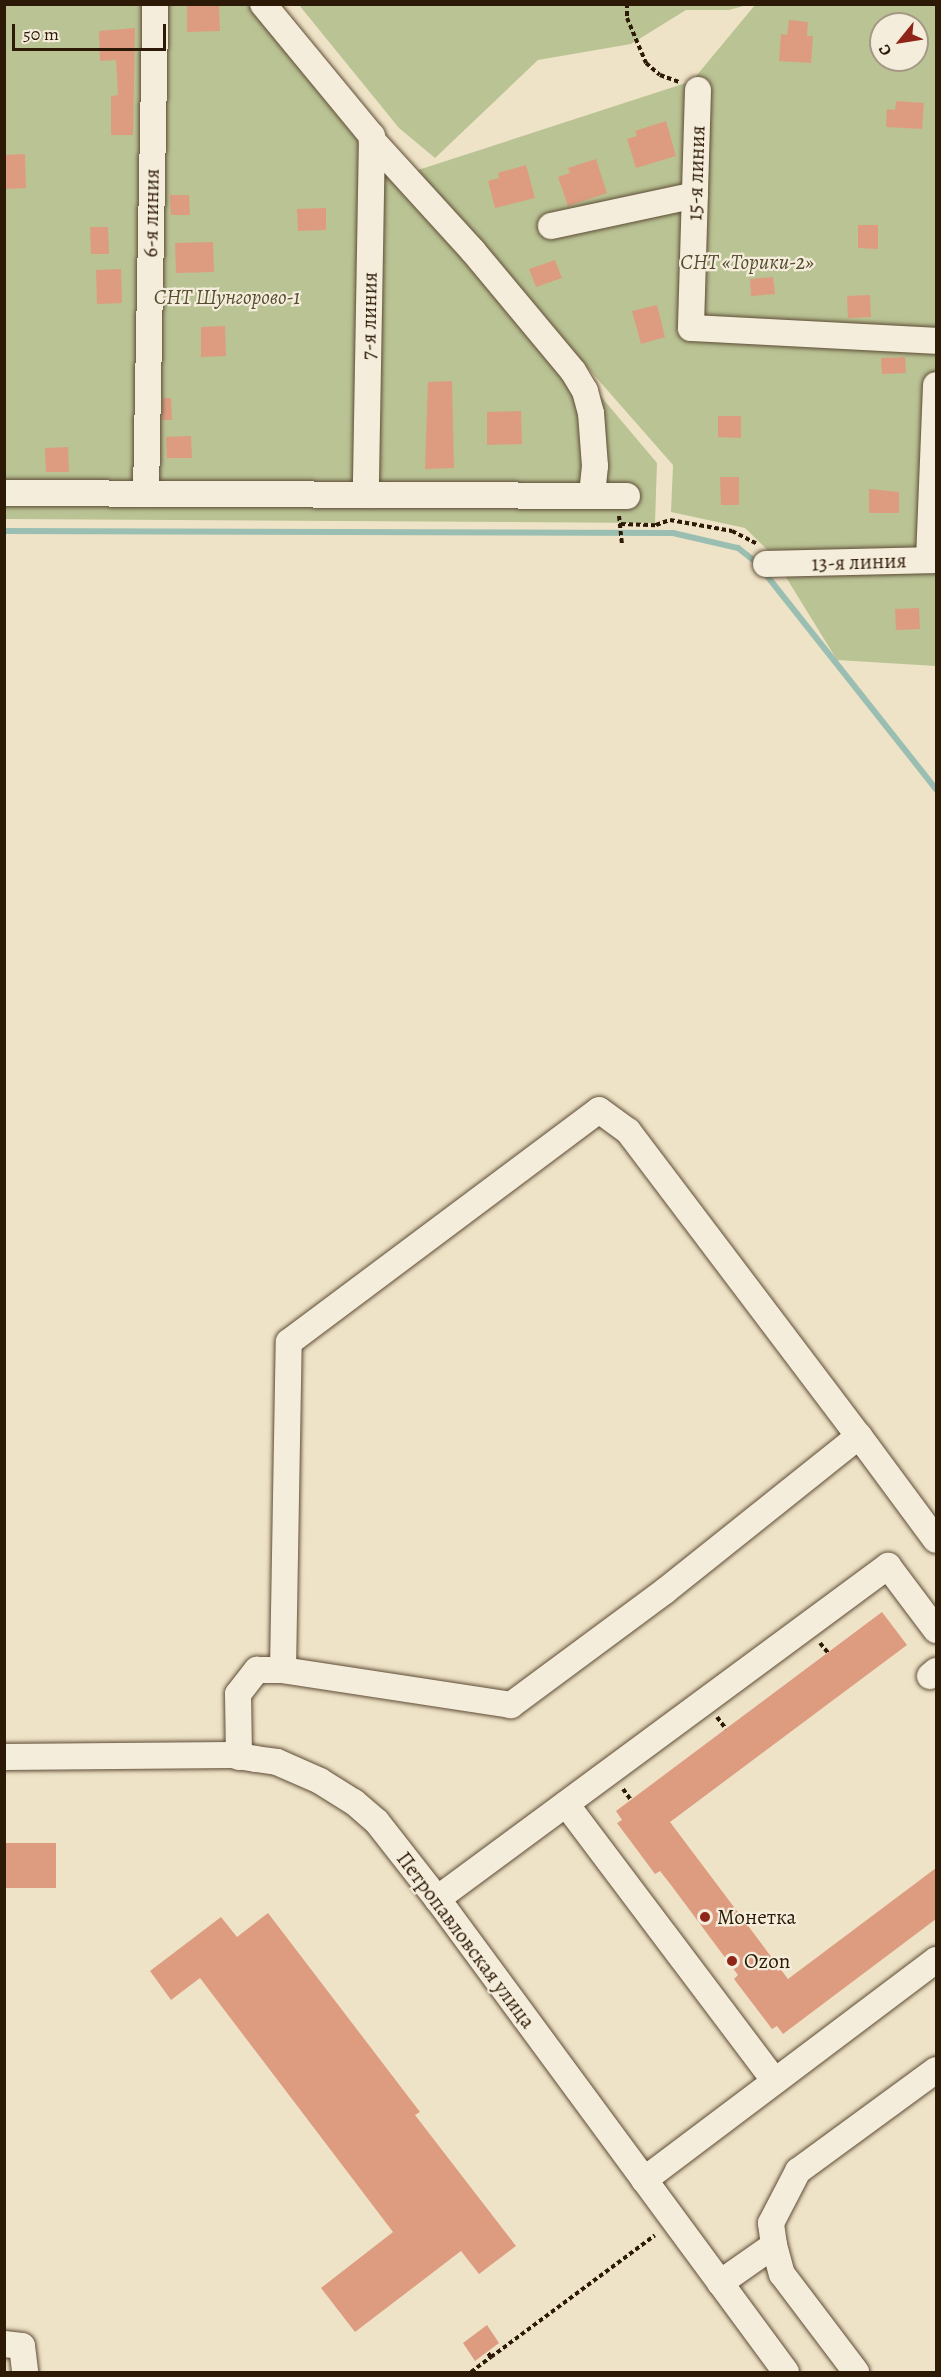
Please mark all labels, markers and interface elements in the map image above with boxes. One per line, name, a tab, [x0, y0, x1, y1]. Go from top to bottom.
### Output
scale bar	[15, 12, 170, 50]
north arrow	[869, 12, 929, 72]
text: 50 m	[23, 22, 59, 46]
text: С	[873, 40, 897, 60]
street label: 15-я линия	[682, 125, 710, 221]
street label: 6-я линия	[138, 168, 164, 258]
park label: СНТ «Торики-2»	[680, 249, 814, 275]
street label: 7-я линия	[356, 272, 382, 360]
park label: СНТ Шунгорово-1	[154, 284, 300, 310]
street label: 13-я линия	[811, 548, 907, 576]
street label: Петропавловская улица	[391, 1847, 541, 2033]
place label: Монетка	[717, 1904, 796, 1930]
marker: Монетка	[698, 1910, 712, 1924]
place label: Ozon	[744, 1948, 790, 1974]
marker: Ozon	[725, 1954, 739, 1968]

